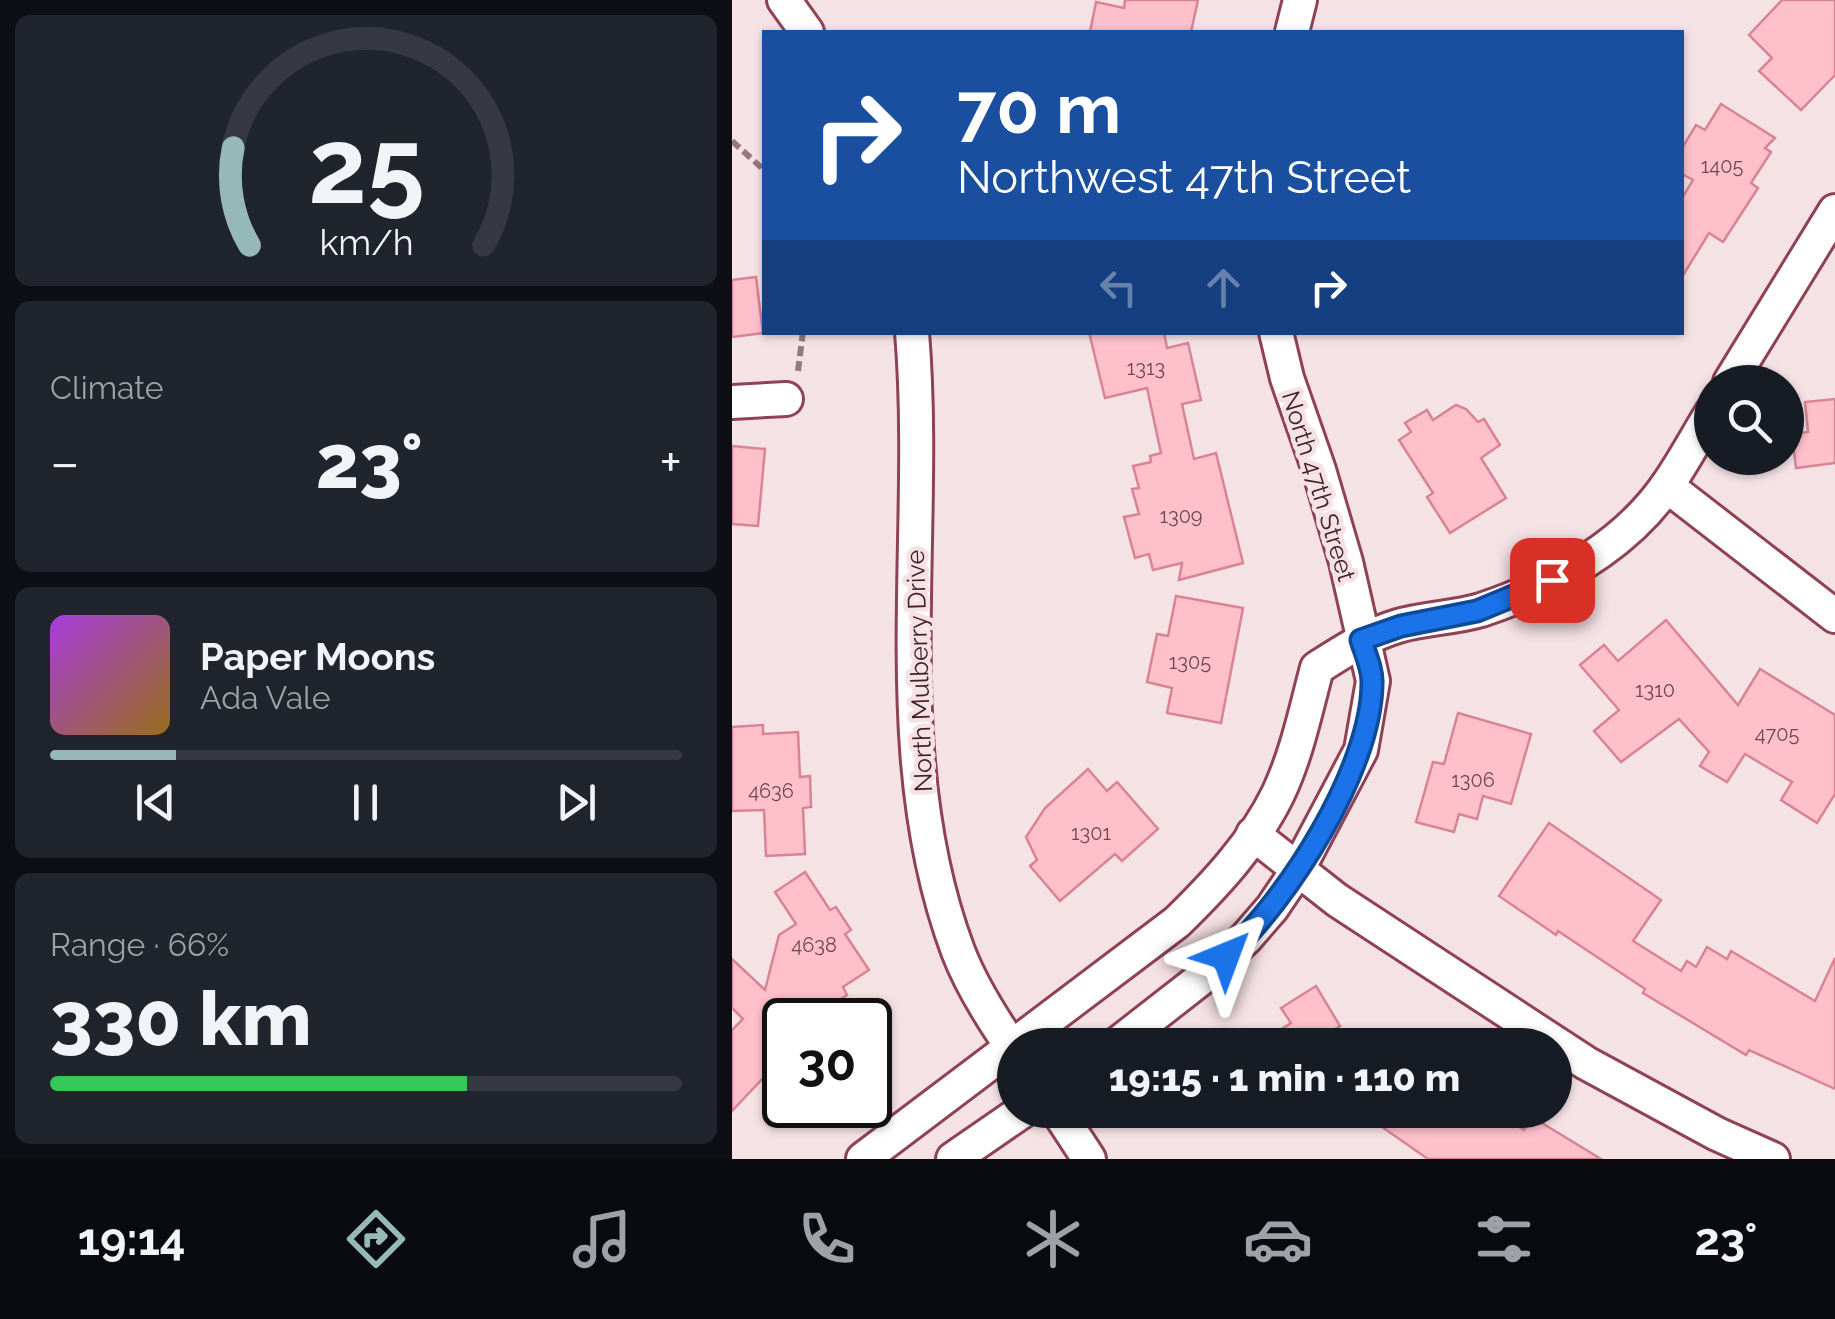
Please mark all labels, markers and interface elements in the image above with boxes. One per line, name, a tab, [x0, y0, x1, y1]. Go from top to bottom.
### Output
text: 70 m	[957, 67, 1121, 149]
icon: right	[792, 70, 922, 200]
text: 25	[308, 105, 424, 227]
text: Northwest 47th Street	[957, 151, 1411, 204]
house number: 1405	[1701, 154, 1743, 178]
text: km/h	[319, 221, 413, 263]
icon: left	[1091, 260, 1146, 315]
icon: ahead	[1196, 260, 1251, 315]
icon: right	[1301, 260, 1356, 315]
house number: 1313	[1127, 356, 1165, 380]
map controls	[1694, 365, 1804, 475]
button: search	[1694, 365, 1804, 475]
text: Climate	[50, 369, 164, 406]
street label: North 47th Street	[1276, 387, 1362, 585]
text: 23°	[316, 417, 423, 506]
text: −	[50, 430, 80, 495]
text: +	[659, 430, 682, 495]
house number: 1309	[1159, 504, 1203, 528]
pin	[1510, 538, 1595, 623]
street label: North Mulberry Drive	[900, 549, 938, 793]
icon: arrive	[1525, 553, 1580, 608]
text: Paper Moons	[200, 634, 435, 679]
house number: 1305	[1169, 650, 1211, 674]
house number: 1310	[1635, 678, 1675, 702]
text: Ada Vale	[200, 679, 331, 716]
house number: 4705	[1755, 722, 1799, 746]
house number: 1306	[1451, 768, 1495, 792]
icon: previous	[128, 775, 183, 830]
icon: pause	[338, 775, 393, 830]
icon: next	[549, 775, 604, 830]
house number: 4636	[748, 779, 794, 803]
house number: 1301	[1071, 821, 1111, 845]
position arrow	[1174, 904, 1278, 1008]
text: Range · 66%	[50, 926, 229, 963]
house number: 4638	[791, 933, 837, 957]
text: 330 km	[50, 974, 312, 1063]
speed limit sign: 30	[762, 998, 892, 1128]
text: 19:15 · 1 min · 110 m	[1109, 1055, 1460, 1100]
icon: directions	[341, 1204, 411, 1274]
icon: music	[567, 1204, 637, 1274]
icon: phone	[792, 1204, 862, 1274]
icon: climate	[1018, 1204, 1088, 1274]
icon: car	[1243, 1204, 1313, 1274]
icon: filters	[1469, 1204, 1539, 1274]
text: 19:14	[78, 1213, 186, 1266]
text: 23°	[1695, 1213, 1757, 1266]

